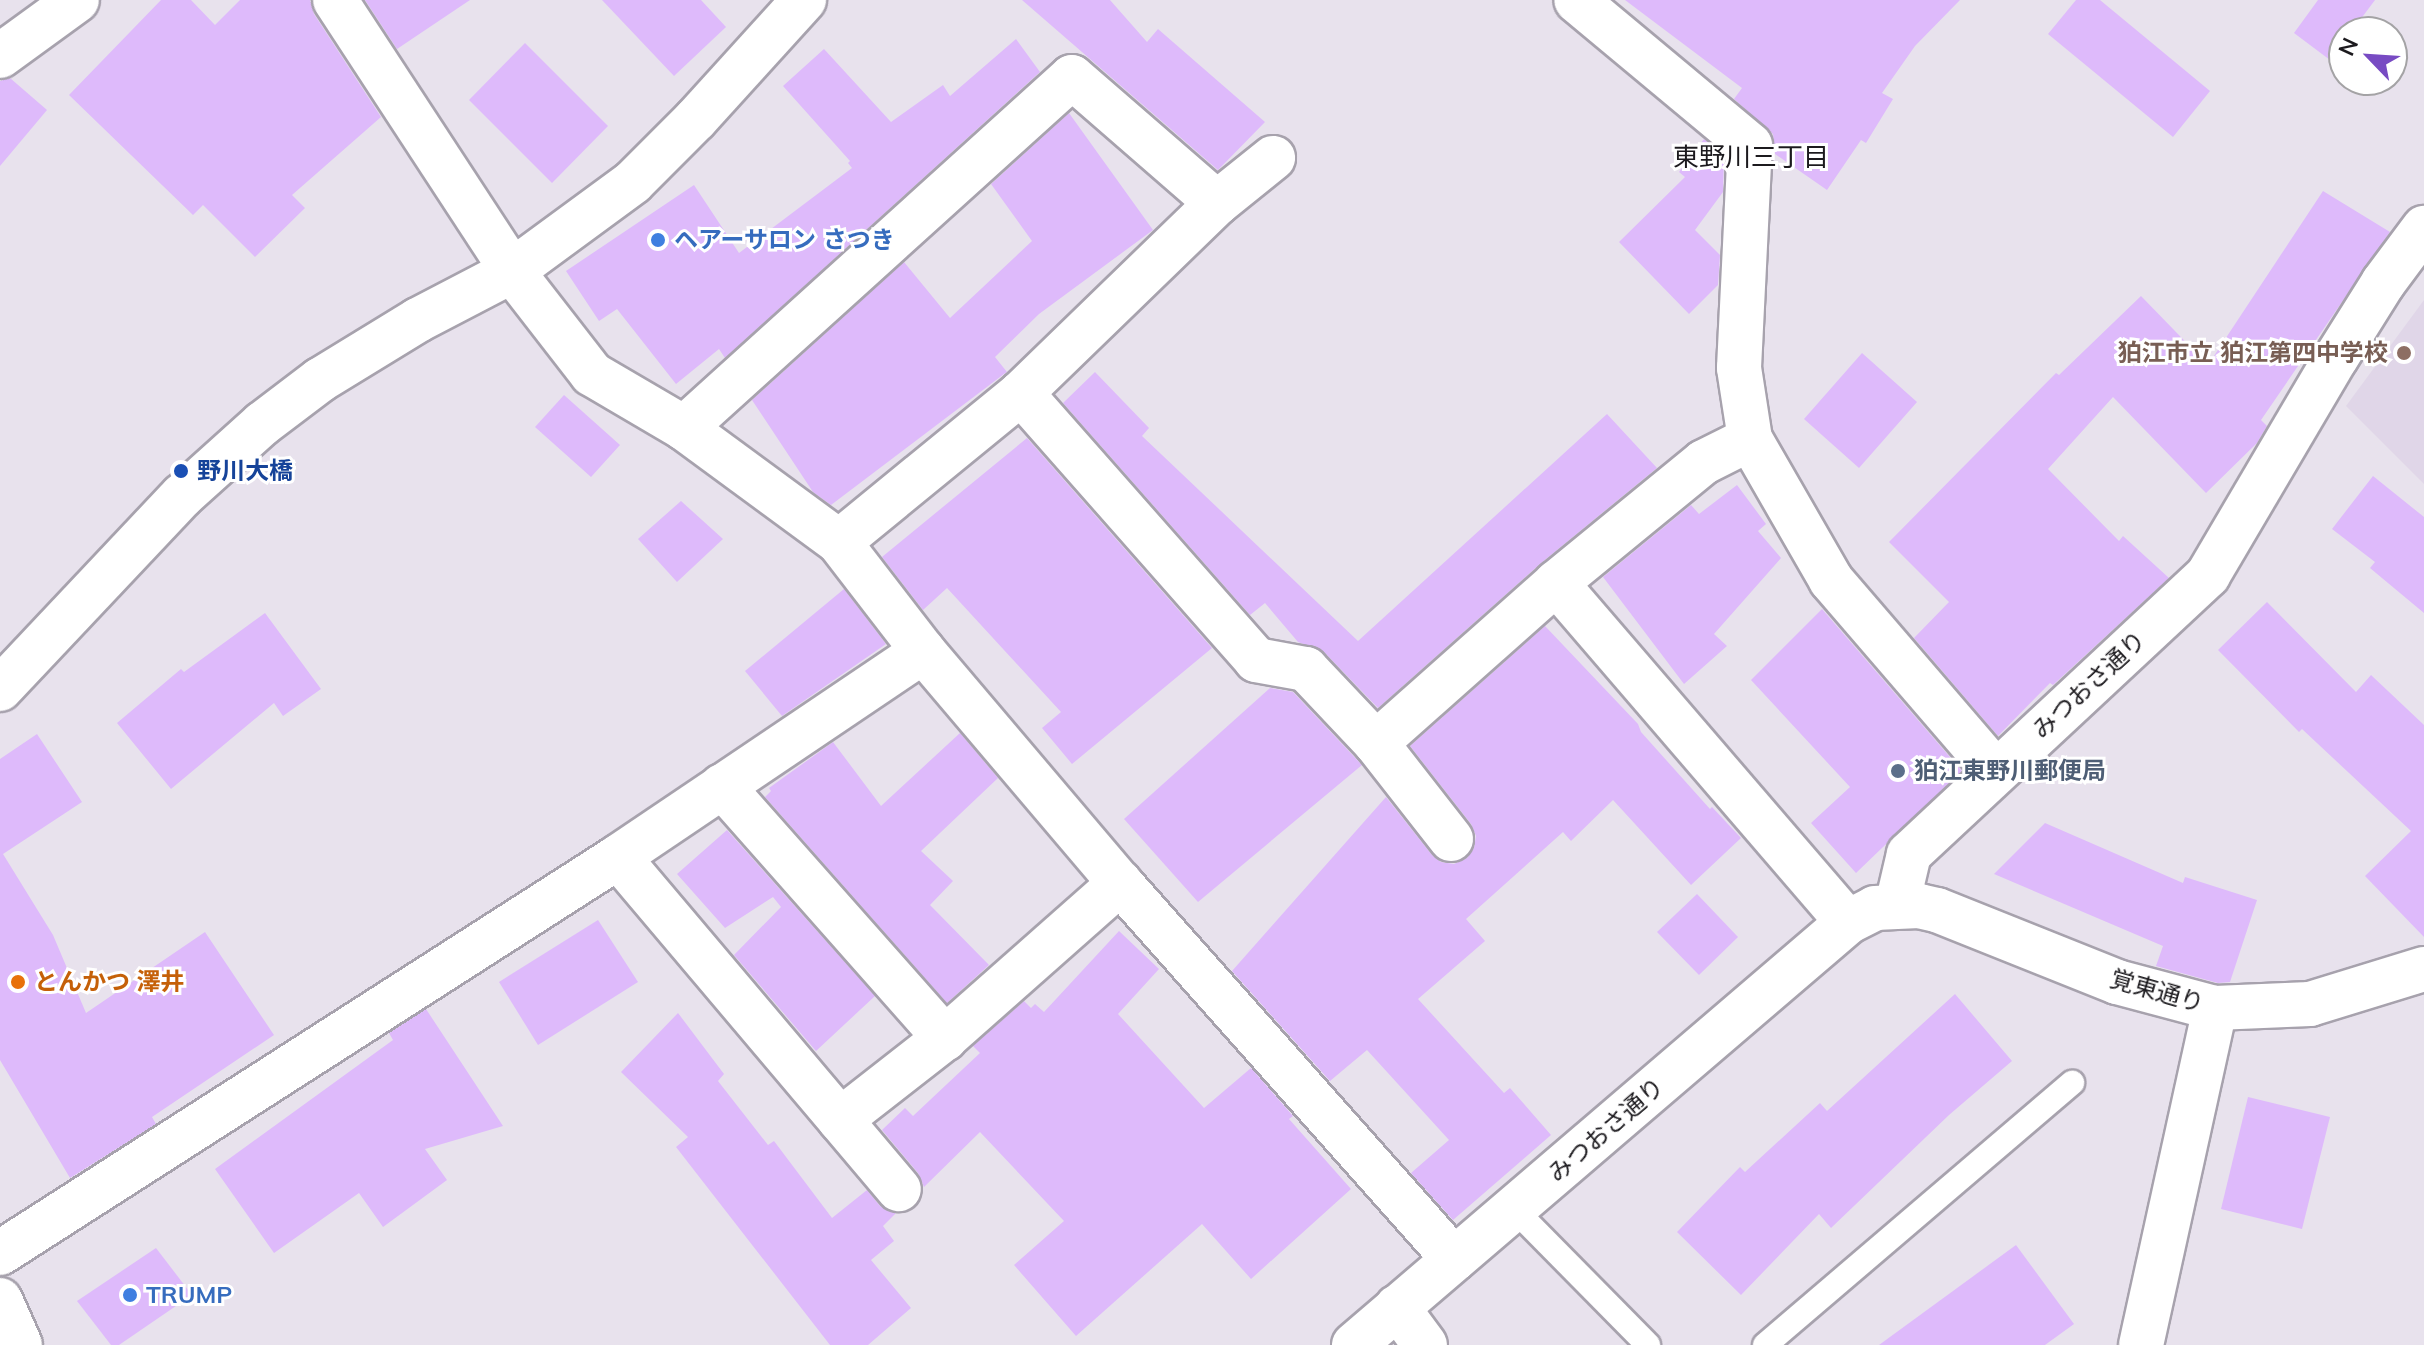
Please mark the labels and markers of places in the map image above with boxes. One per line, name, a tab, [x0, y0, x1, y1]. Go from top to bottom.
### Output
place label: ヘアーサロン さつき	[674, 226, 895, 254]
marker: ヘアーサロン さつき	[649, 231, 667, 249]
place label: 狛江市立 狛江第四中学校	[2117, 339, 2388, 367]
marker: 狛江市立 狛江第四中学校	[2395, 344, 2413, 362]
place label: 野川大橋	[197, 457, 293, 485]
marker: 野川大橋	[172, 462, 190, 480]
place label: 狛江東野川郵便局	[1914, 757, 2106, 785]
marker: 狛江東野川郵便局	[1889, 762, 1907, 780]
place label: とんかつ 澤井	[34, 968, 185, 996]
marker: とんかつ 澤井	[9, 973, 27, 991]
place label: TRUMP	[146, 1281, 232, 1309]
marker: TRUMP	[121, 1286, 139, 1304]

